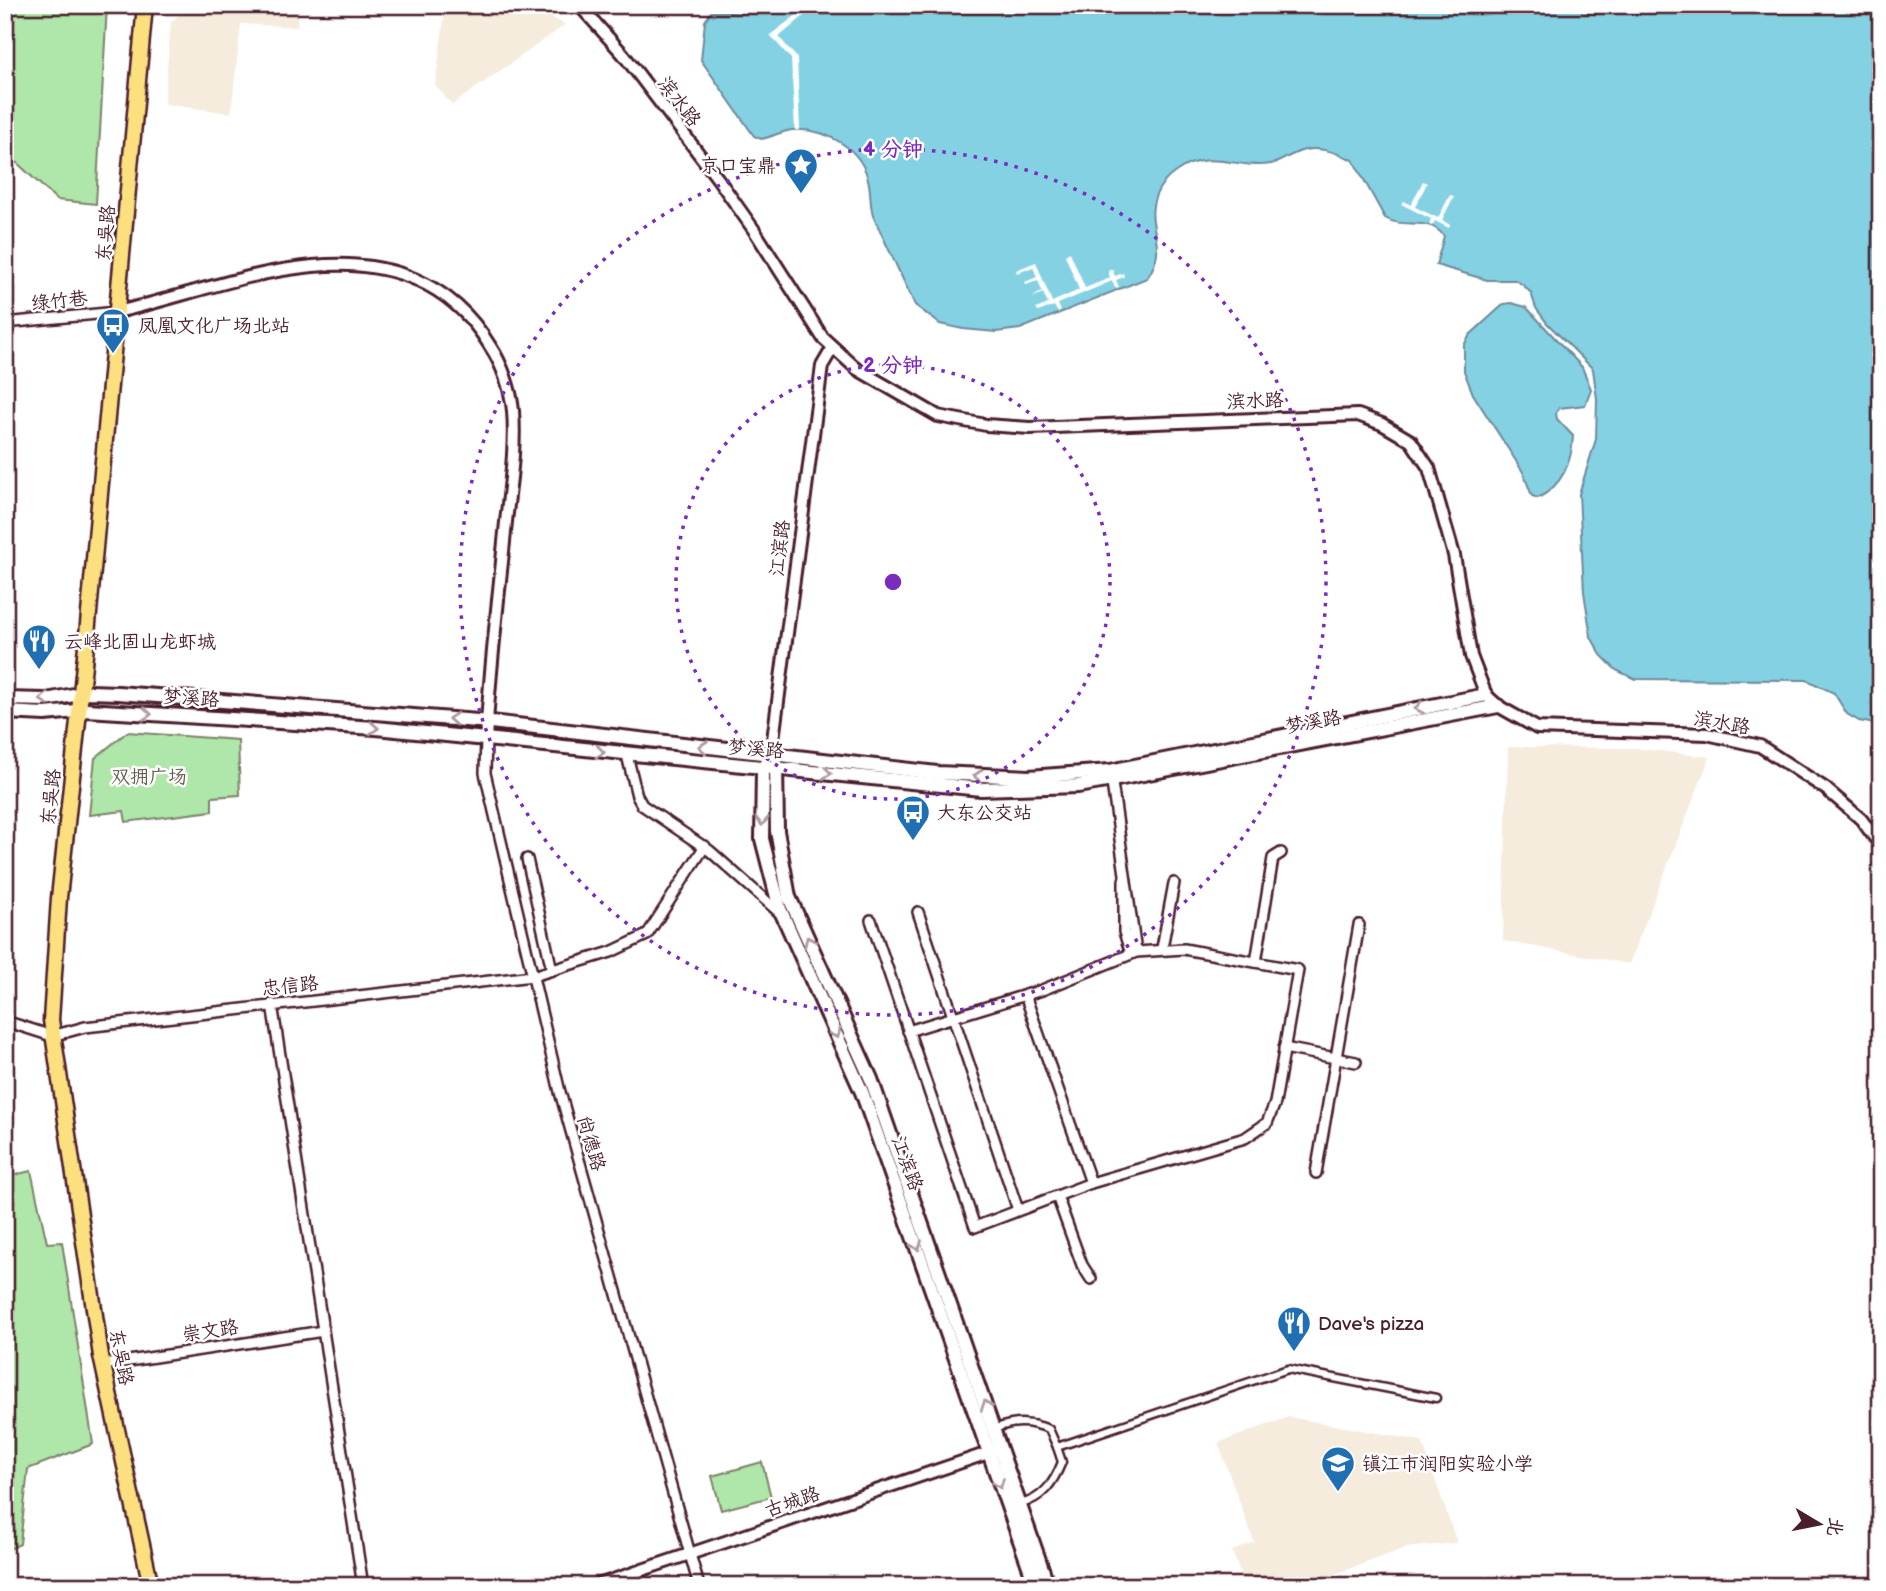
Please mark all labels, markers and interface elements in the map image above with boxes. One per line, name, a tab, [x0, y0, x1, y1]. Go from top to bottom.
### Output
street label: 滨水路	[652, 72, 705, 132]
text: 4 分钟	[863, 137, 923, 162]
place icon: 京口宝鼎	[782, 146, 820, 195]
place label: 京口宝鼎	[700, 155, 776, 178]
street label: 东吴路	[93, 204, 120, 263]
street label: 绿竹巷	[30, 287, 89, 316]
bus stop icon: 凤凰文化广场北站	[94, 306, 132, 355]
place label: 凤凰文化广场北站	[138, 315, 290, 338]
text: 2 分钟	[863, 353, 923, 378]
street label: 滨水路	[1226, 389, 1284, 414]
street label: 江滨路	[766, 518, 795, 578]
centre of rings	[881, 570, 905, 594]
restaurant icon: 云峰北固山龙虾城	[20, 622, 58, 671]
place label: 云峰北固山龙虾城	[64, 631, 216, 654]
street label: 梦溪路	[162, 685, 220, 712]
one-way arrow	[38, 691, 49, 706]
one-way arrow	[1413, 700, 1425, 715]
one-way arrow	[142, 706, 153, 721]
street label: 梦溪路	[1283, 706, 1343, 739]
street label: 滨水路	[1692, 707, 1752, 740]
one-way arrow	[447, 712, 458, 727]
one-way arrow	[369, 721, 380, 736]
street label: 梦溪路	[726, 736, 785, 763]
one-way arrow	[697, 739, 709, 754]
one-way arrow	[595, 744, 606, 759]
park label: 双拥广场	[111, 766, 187, 789]
one-way arrow	[821, 766, 833, 781]
street label: 东吴路	[37, 768, 66, 827]
one-way arrow	[972, 768, 983, 783]
bus stop icon: 大东公交站	[894, 793, 932, 842]
place label: 大东公交站	[937, 802, 1032, 825]
one-way arrow	[754, 816, 770, 826]
one-way arrow	[803, 936, 817, 948]
street label: 忠信路	[261, 972, 320, 1001]
one-way arrow	[828, 1027, 842, 1039]
street label: 尚德路	[572, 1113, 609, 1174]
street label: 江滨路	[886, 1133, 927, 1194]
one-way arrow	[909, 1240, 923, 1252]
restaurant icon: Dave's pizza	[1275, 1304, 1313, 1353]
place label: Dave's pizza	[1318, 1313, 1424, 1336]
street label: 崇文路	[180, 1316, 240, 1347]
street label: 东吴路	[104, 1327, 137, 1387]
one-way arrow	[980, 1400, 994, 1412]
school or university icon: 镇江市润阳实验小学	[1319, 1444, 1357, 1493]
place label: 镇江市润阳实验小学	[1362, 1453, 1533, 1476]
one-way arrow	[991, 1478, 1005, 1490]
street label: 古城路	[762, 1482, 823, 1523]
north arrow	[1784, 1490, 1854, 1560]
text: 北	[1821, 1515, 1847, 1538]

